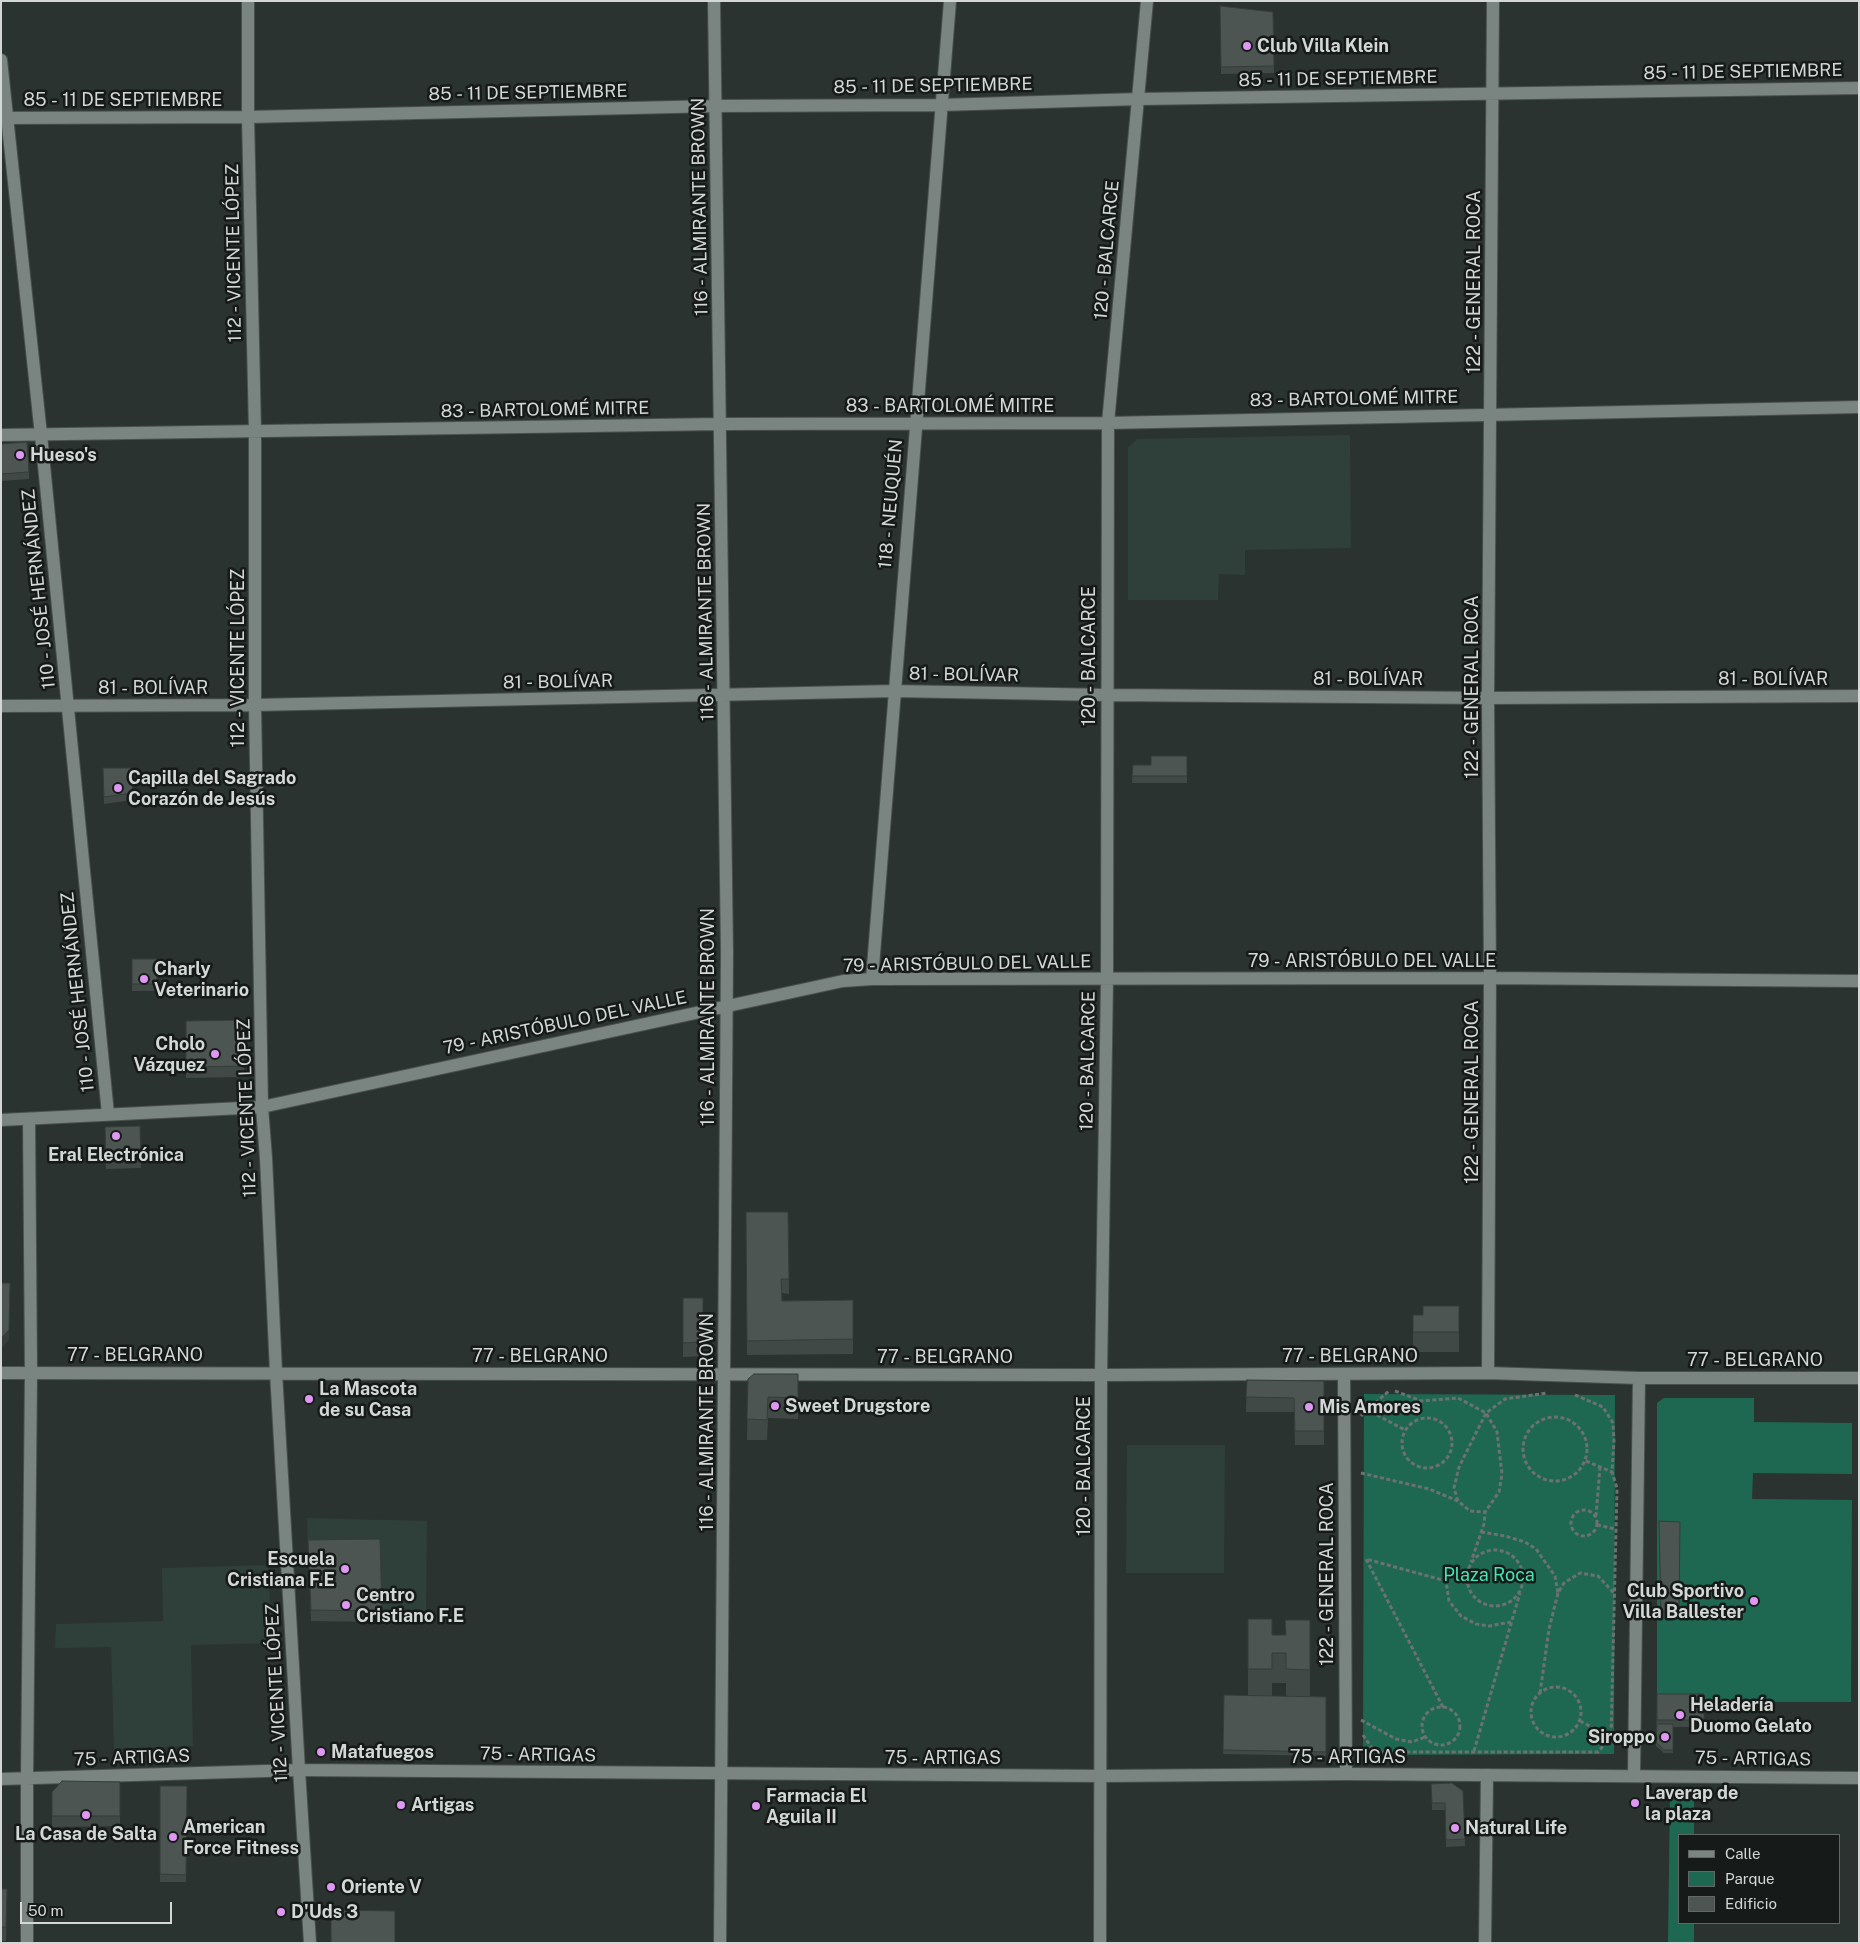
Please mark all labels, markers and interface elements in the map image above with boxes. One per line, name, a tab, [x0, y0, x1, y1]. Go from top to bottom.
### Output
place label: Club Villa Klein	[1257, 35, 1389, 57]
marker: Club Villa Klein	[1241, 40, 1253, 52]
street label: 85 - 11 DE SEPTIEMBRE	[1643, 59, 1843, 85]
street label: 85 - 11 DE SEPTIEMBRE	[1238, 66, 1438, 92]
street label: 85 - 11 DE SEPTIEMBRE	[833, 73, 1033, 99]
street label: 85 - 11 DE SEPTIEMBRE	[428, 80, 628, 106]
street label: 85 - 11 DE SEPTIEMBRE	[23, 89, 223, 111]
street label: 116 - ALMIRANTE BROWN	[687, 98, 713, 316]
street label: 112 - VICENTE LÓPEZ	[222, 163, 246, 343]
street label: 120 - BALCARCE	[1090, 179, 1124, 321]
street label: 122 - GENERAL ROCA	[1463, 190, 1485, 374]
street label: 83 - BARTOLOMÉ MITRE	[1249, 386, 1459, 412]
street label: 83 - BARTOLOMÉ MITRE	[846, 395, 1054, 417]
street label: 83 - BARTOLOMÉ MITRE	[440, 397, 650, 423]
street label: 118 - NEUQUÉN	[875, 438, 907, 570]
place label: Hueso's	[30, 444, 97, 466]
marker: Hueso's	[14, 449, 26, 461]
street label: 110 - JOSÉ HERNÁNDEZ	[18, 488, 60, 690]
street label: 116 - ALMIRANTE BROWN	[693, 503, 719, 721]
street label: 112 - VICENTE LÓPEZ	[227, 569, 249, 747]
street label: 120 - BALCARCE	[1078, 586, 1100, 726]
street label: 122 - GENERAL ROCA	[1461, 595, 1483, 779]
street label: 81 - BOLÍVAR	[909, 663, 1019, 687]
street label: 81 - BOLÍVAR	[1313, 668, 1423, 690]
street label: 81 - BOLÍVAR	[1718, 668, 1828, 690]
street label: 81 - BOLÍVAR	[503, 670, 613, 694]
street label: 81 - BOLÍVAR	[98, 677, 208, 699]
place label: Capilla del Sagrado Corazón de Jesús	[128, 767, 296, 810]
marker: Capilla del Sagrado Corazón de Jesús	[112, 782, 124, 794]
street label: 110 - JOSÉ HERNÁNDEZ	[57, 891, 99, 1093]
street label: 116 - ALMIRANTE BROWN	[697, 908, 719, 1126]
street label: 79 - ARISTÓBULO DEL VALLE	[1248, 950, 1496, 972]
street label: 79 - ARISTÓBULO DEL VALLE	[843, 951, 1091, 977]
place label: Charly Veterinario	[154, 958, 249, 1001]
marker: Charly Veterinario	[138, 973, 150, 985]
street label: 79 - ARISTÓBULO DEL VALLE	[441, 987, 689, 1059]
street label: 120 - BALCARCE	[1076, 991, 1100, 1131]
street label: 122 - GENERAL ROCA	[1461, 1000, 1483, 1184]
street label: 112 - VICENTE LÓPEZ	[233, 1018, 261, 1198]
place label: Cholo Vázquez	[134, 1033, 205, 1076]
marker: Cholo Vázquez	[209, 1048, 221, 1060]
marker: Eral Electrónica	[110, 1130, 122, 1142]
place label: Eral Electrónica	[48, 1144, 184, 1166]
street label: 116 - ALMIRANTE BROWN	[696, 1313, 718, 1531]
street label: 77 - BELGRANO	[67, 1344, 203, 1366]
street label: 77 - BELGRANO	[472, 1345, 608, 1367]
street label: 77 - BELGRANO	[1282, 1345, 1418, 1367]
street label: 77 - BELGRANO	[877, 1346, 1013, 1368]
street label: 77 - BELGRANO	[1687, 1349, 1823, 1371]
place label: La Mascota de su Casa	[319, 1378, 417, 1420]
marker: La Mascota de su Casa	[303, 1393, 315, 1405]
place label: Sweet Drugstore	[785, 1395, 930, 1417]
street label: 120 - BALCARCE	[1073, 1396, 1095, 1536]
place label: Mis Amores	[1319, 1396, 1421, 1418]
marker: Sweet Drugstore	[769, 1400, 781, 1412]
marker: Mis Amores	[1303, 1401, 1315, 1413]
street label: 122 - GENERAL ROCA	[1316, 1482, 1338, 1666]
place label: Escuela Cristiana F.E	[227, 1548, 335, 1590]
marker: Escuela Cristiana F.E	[339, 1563, 351, 1575]
park label: Plaza Roca	[1443, 1564, 1535, 1586]
place label: Club Sportivo Villa Ballester	[1622, 1580, 1744, 1622]
place label: Centro Cristiano F.E	[356, 1584, 464, 1626]
marker: Club Sportivo Villa Ballester	[1748, 1595, 1760, 1607]
marker: Centro Cristiano F.E	[340, 1599, 352, 1611]
street label: 112 - VICENTE LÓPEZ	[262, 1603, 292, 1783]
place label: Heladería Duomo Gelato	[1690, 1694, 1812, 1736]
marker: Heladería Duomo Gelato	[1674, 1709, 1686, 1721]
place label: Siroppo	[1588, 1726, 1655, 1748]
marker: Siroppo	[1659, 1731, 1671, 1743]
place label: Matafuegos	[331, 1741, 434, 1763]
street label: 75 - ARTIGAS	[480, 1743, 596, 1767]
street label: 75 - ARTIGAS	[74, 1745, 190, 1771]
marker: Matafuegos	[315, 1746, 327, 1758]
street label: 75 - ARTIGAS	[1290, 1746, 1406, 1768]
street label: 75 - ARTIGAS	[885, 1747, 1001, 1769]
street label: 75 - ARTIGAS	[1695, 1747, 1811, 1771]
place label: Laverap de la plaza	[1645, 1782, 1738, 1825]
place label: Farmacia El Aguila II	[766, 1785, 867, 1828]
place label: Artigas	[411, 1794, 474, 1816]
marker: Laverap de la plaza	[1629, 1797, 1641, 1809]
marker: Artigas	[395, 1799, 407, 1811]
marker: Farmacia El Aguila II	[750, 1800, 762, 1812]
marker: La Casa de Salta	[80, 1809, 92, 1821]
place label: American Force Fitness	[183, 1816, 299, 1858]
place label: Natural Life	[1465, 1817, 1567, 1839]
marker: Natural Life	[1449, 1822, 1461, 1834]
place label: La Casa de Salta	[15, 1823, 157, 1845]
marker: American Force Fitness	[167, 1831, 179, 1843]
legend	[1678, 1834, 1840, 1924]
text: Calle	[1725, 1845, 1761, 1862]
text: Parque	[1725, 1870, 1775, 1887]
place label: Oriente V	[341, 1876, 422, 1898]
marker: Oriente V	[325, 1881, 337, 1893]
scale bar	[22, 1892, 175, 1924]
text: Edificio	[1725, 1895, 1777, 1912]
place label: D'Uds 3	[291, 1901, 358, 1923]
text: 50 m	[28, 1902, 63, 1919]
marker: D'Uds 3	[275, 1906, 287, 1918]

